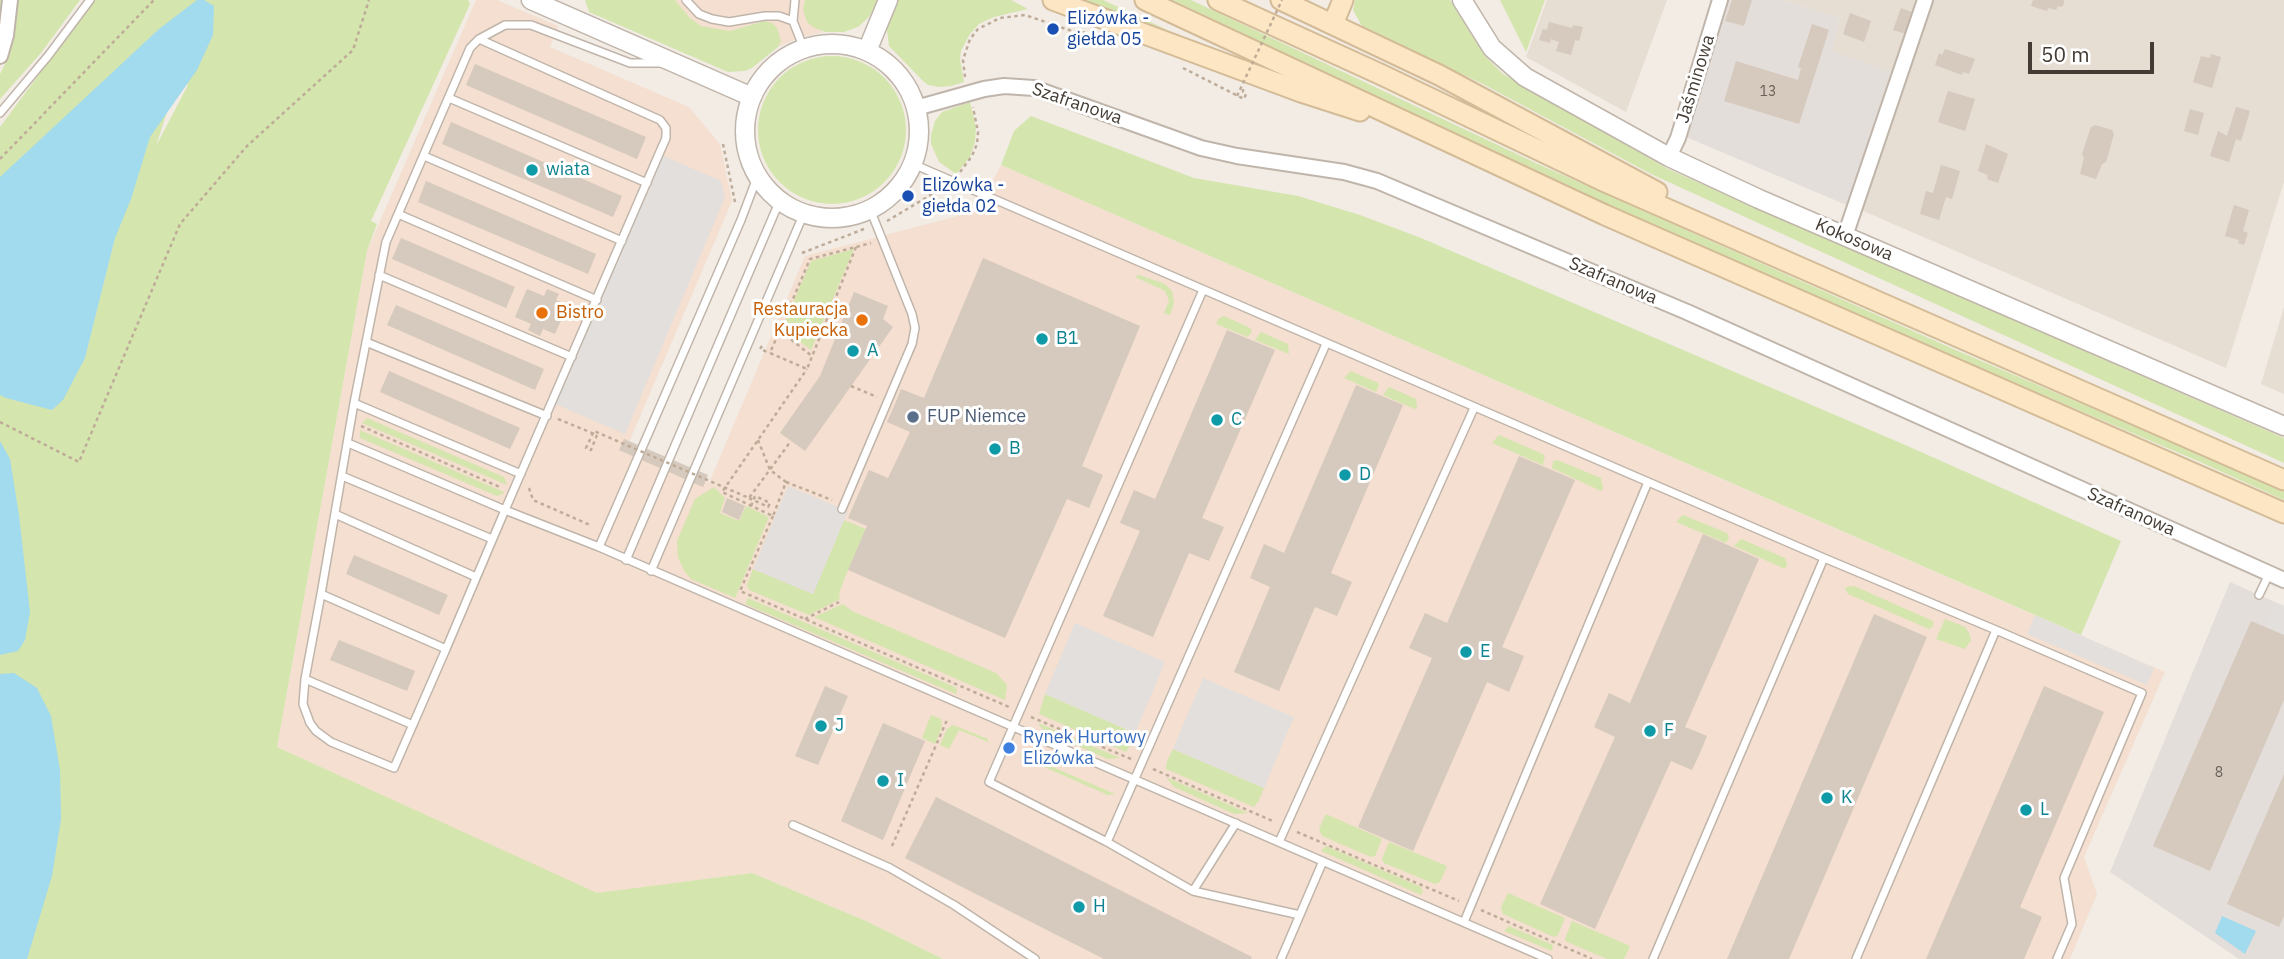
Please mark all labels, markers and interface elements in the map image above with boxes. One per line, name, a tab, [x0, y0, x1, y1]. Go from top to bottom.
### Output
place label: Elizówka - giełda 05	[1067, 8, 1149, 50]
marker: Elizówka - giełda 05	[1045, 21, 1061, 37]
scale bar	[2032, 28, 2158, 72]
street label: Jaśminowa	[1672, 32, 1720, 126]
text: 50 m	[2041, 40, 2090, 68]
street label: Szafranowa	[1029, 79, 1125, 129]
house number: 13	[1760, 84, 1776, 100]
place label: wiata	[546, 159, 590, 181]
marker: wiata	[524, 162, 540, 178]
place label: Elizówka - giełda 02	[922, 175, 1004, 218]
marker: Elizówka - giełda 02	[900, 188, 916, 204]
street label: Kokosowa	[1812, 214, 1896, 266]
street label: Szafranowa	[1566, 253, 1660, 309]
place label: Restauracja Kupiecka	[753, 299, 848, 342]
place label: Bistro	[556, 302, 604, 324]
marker: Bistro	[534, 305, 550, 321]
marker: Restauracja Kupiecka	[854, 312, 870, 328]
place label: B1	[1056, 328, 1079, 350]
marker: B1	[1034, 331, 1050, 347]
place label: A	[867, 340, 879, 362]
marker: A	[845, 343, 861, 359]
place label: FUP Niemce	[927, 406, 1026, 428]
marker: FUP Niemce	[905, 409, 921, 425]
place label: C	[1231, 409, 1242, 431]
marker: C	[1209, 412, 1225, 428]
place label: B	[1009, 438, 1021, 460]
marker: B	[987, 441, 1003, 457]
place label: D	[1359, 464, 1371, 486]
marker: D	[1337, 467, 1353, 483]
street label: Szafranowa	[2084, 483, 2178, 541]
place label: E	[1480, 641, 1490, 663]
marker: E	[1458, 644, 1474, 660]
place label: J	[835, 715, 844, 737]
marker: J	[813, 718, 829, 734]
place label: F	[1664, 720, 1674, 742]
marker: F	[1642, 723, 1658, 739]
place label: Rynek Hurtowy Elizówka	[1023, 727, 1146, 770]
marker: Rynek Hurtowy Elizówka	[1001, 740, 1017, 756]
house number: 8	[2215, 765, 2223, 781]
place label: I	[897, 770, 904, 792]
marker: I	[875, 773, 891, 789]
place label: K	[1841, 787, 1852, 809]
marker: K	[1819, 790, 1835, 806]
place label: L	[2040, 799, 2049, 821]
marker: L	[2018, 802, 2034, 818]
place label: H	[1093, 896, 1106, 918]
marker: H	[1071, 899, 1087, 915]

